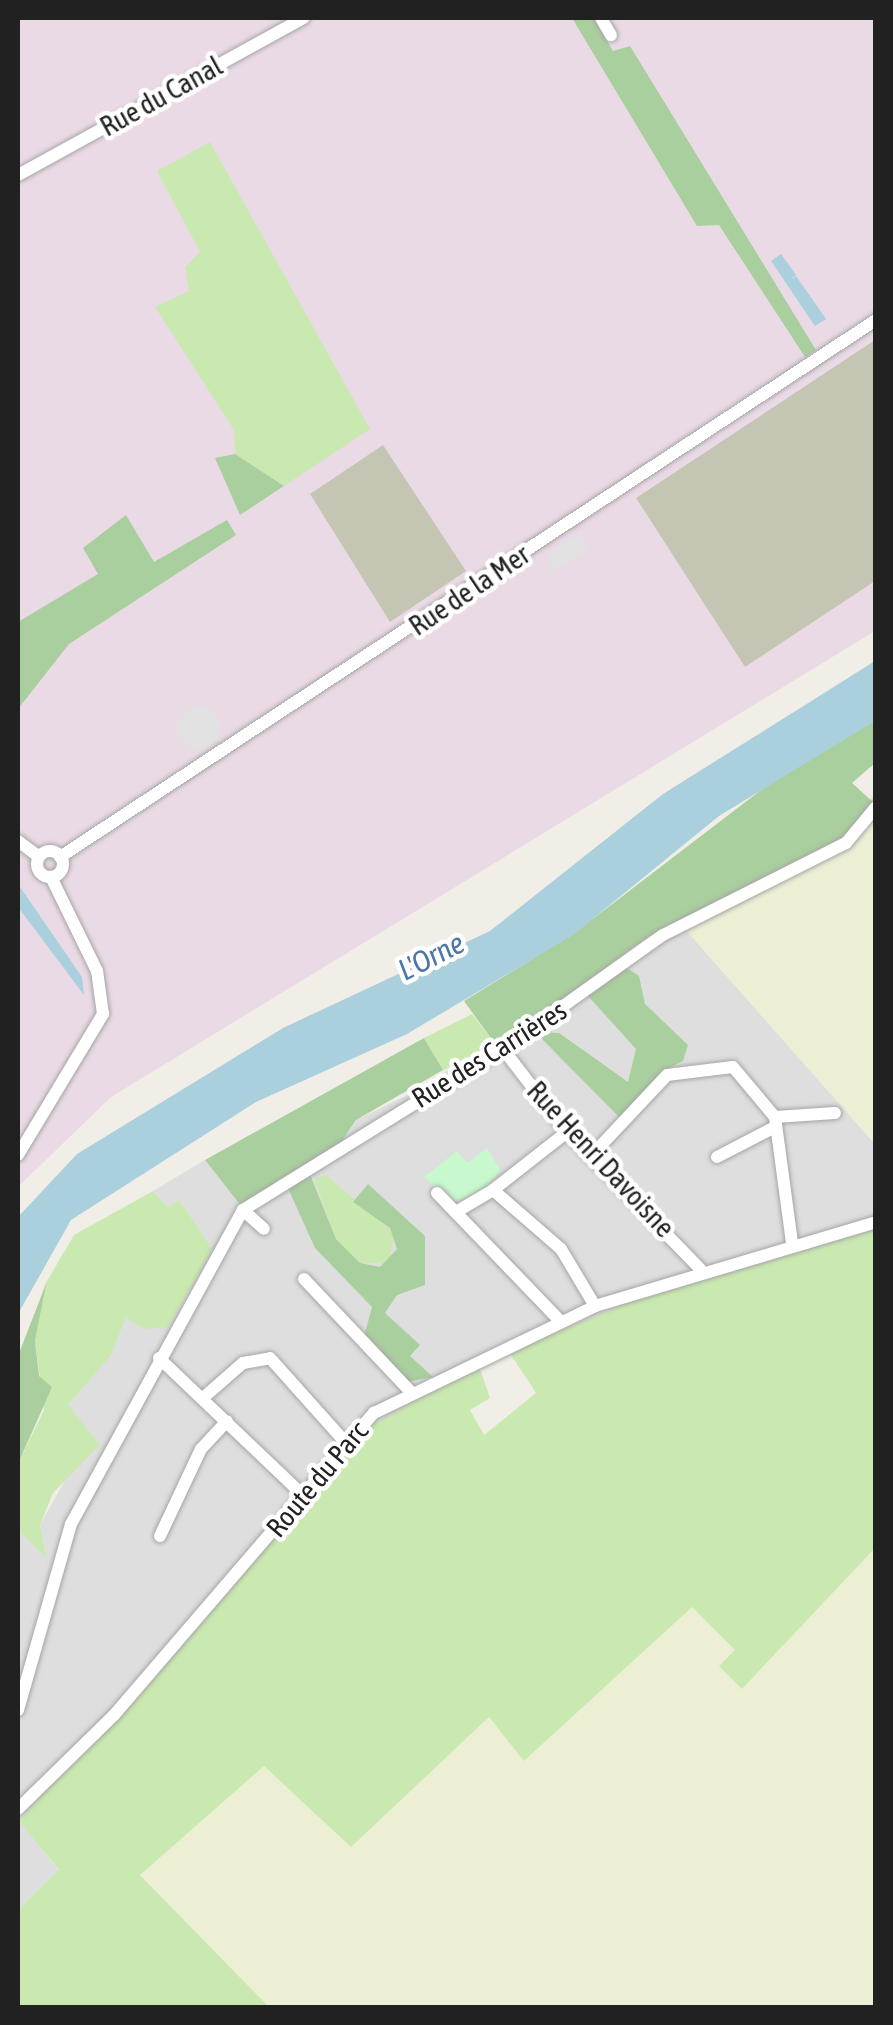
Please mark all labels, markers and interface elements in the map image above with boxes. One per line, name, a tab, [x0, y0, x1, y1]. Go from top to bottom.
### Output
street label: Rue du Canal	[94, 49, 228, 143]
street label: Rue de la Mer	[402, 538, 536, 642]
water label: L'Orne	[392, 924, 470, 988]
street label: Rue des Carrières	[406, 993, 572, 1115]
street label: Rue Henri Davoisne	[520, 1074, 682, 1244]
street label: Route du Parc	[259, 1414, 375, 1544]

